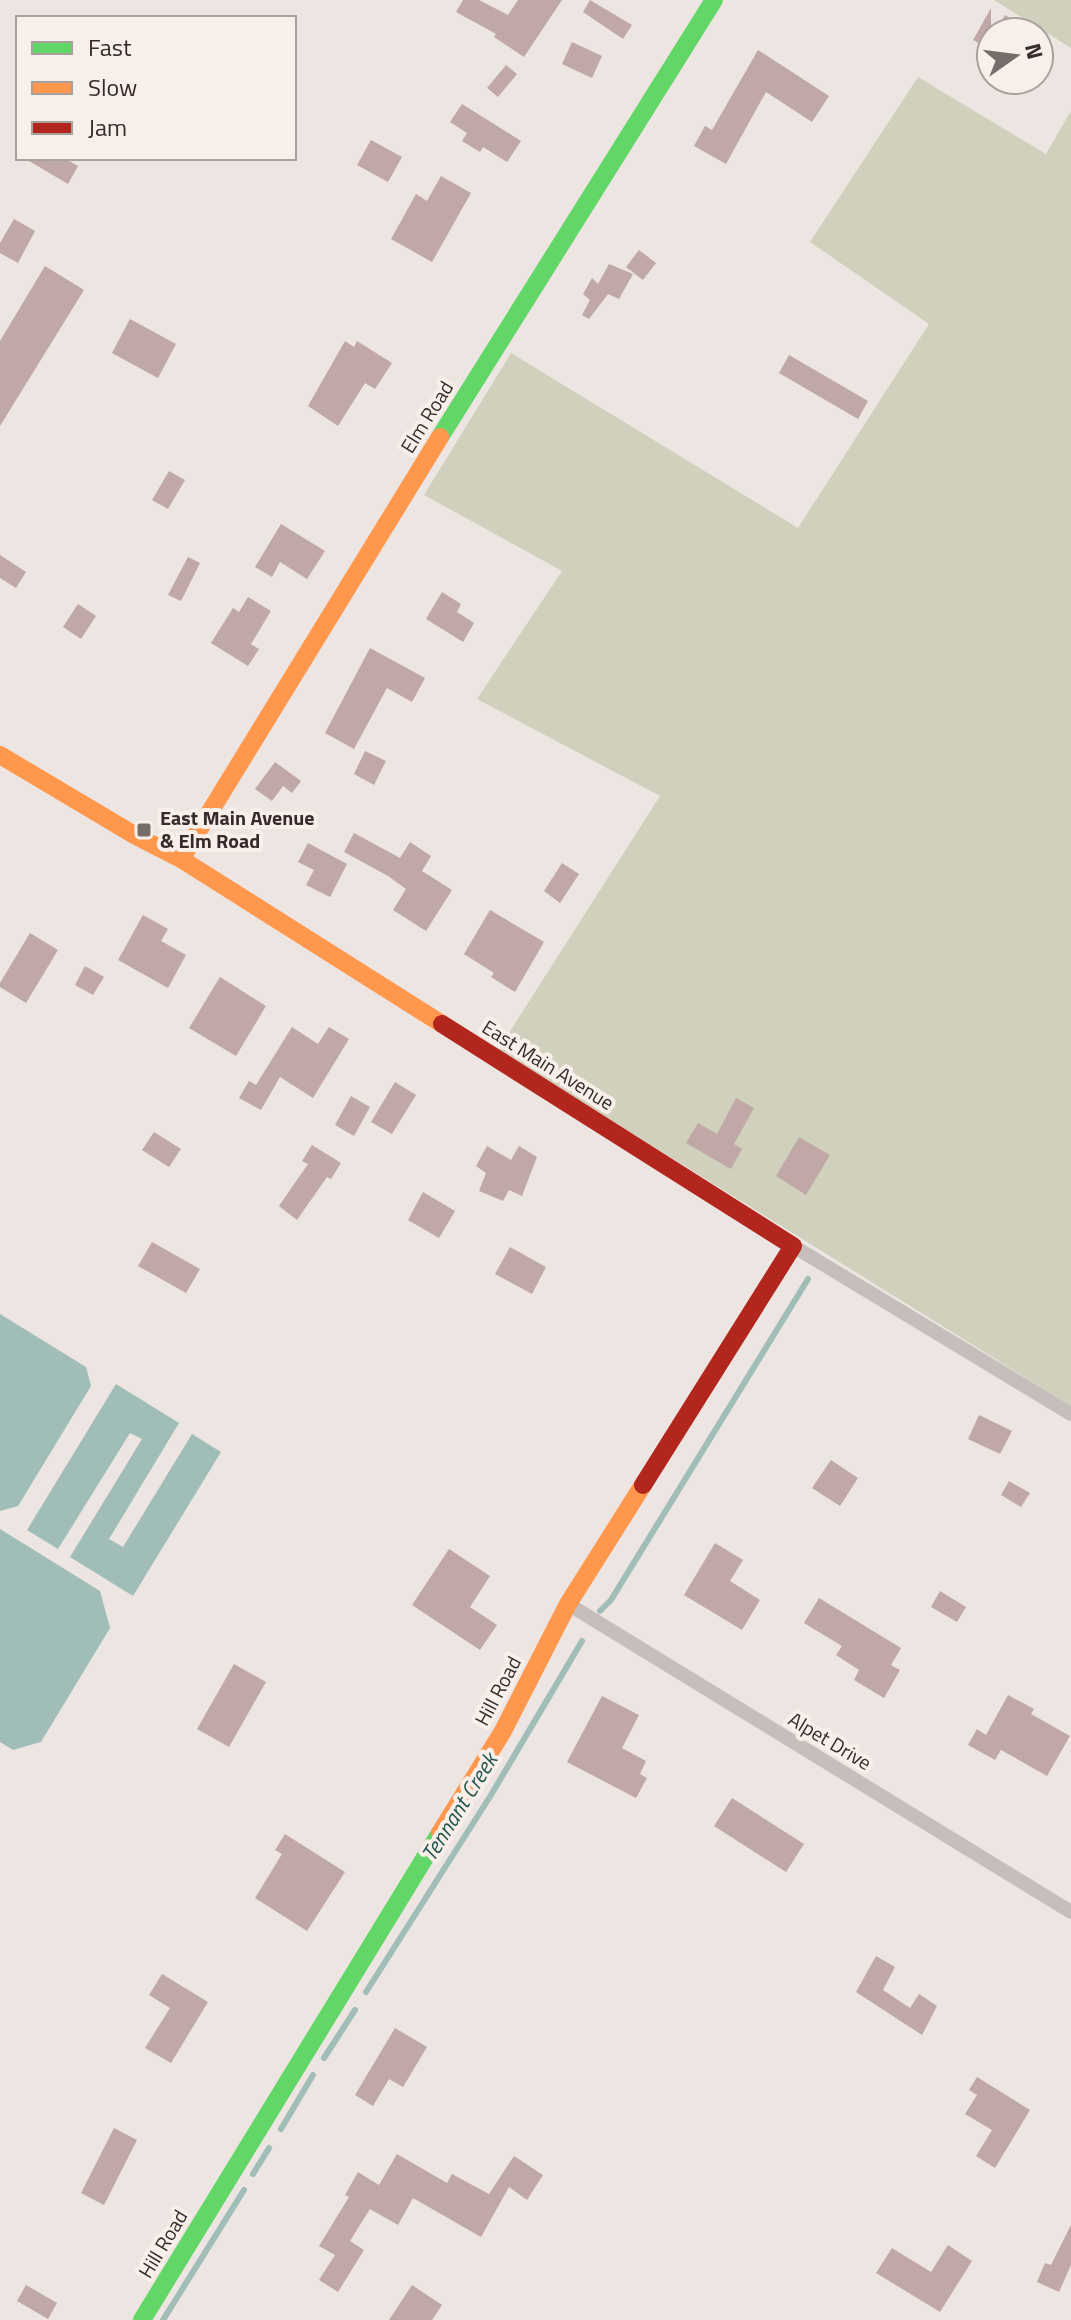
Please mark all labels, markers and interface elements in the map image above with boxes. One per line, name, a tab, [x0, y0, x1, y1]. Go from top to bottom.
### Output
legend	[16, 16, 296, 160]
north arrow	[975, 16, 1055, 96]
text: Fast	[88, 29, 132, 65]
text: N	[1016, 40, 1053, 63]
text: Slow	[88, 69, 137, 105]
text: Jam	[88, 109, 127, 145]
street label: Elm Road	[392, 375, 461, 459]
place label: East Main Avenue & Elm Road	[160, 802, 315, 856]
marker: East Main Avenue & Elm Road	[135, 821, 153, 839]
street label: East Main Avenue	[476, 1012, 620, 1118]
street label: Hill Road	[466, 1650, 529, 1731]
street label: Alpet Drive	[783, 1704, 878, 1778]
water label: Tennant Creek	[412, 1744, 507, 1868]
street label: Hill Road	[130, 2204, 195, 2284]

